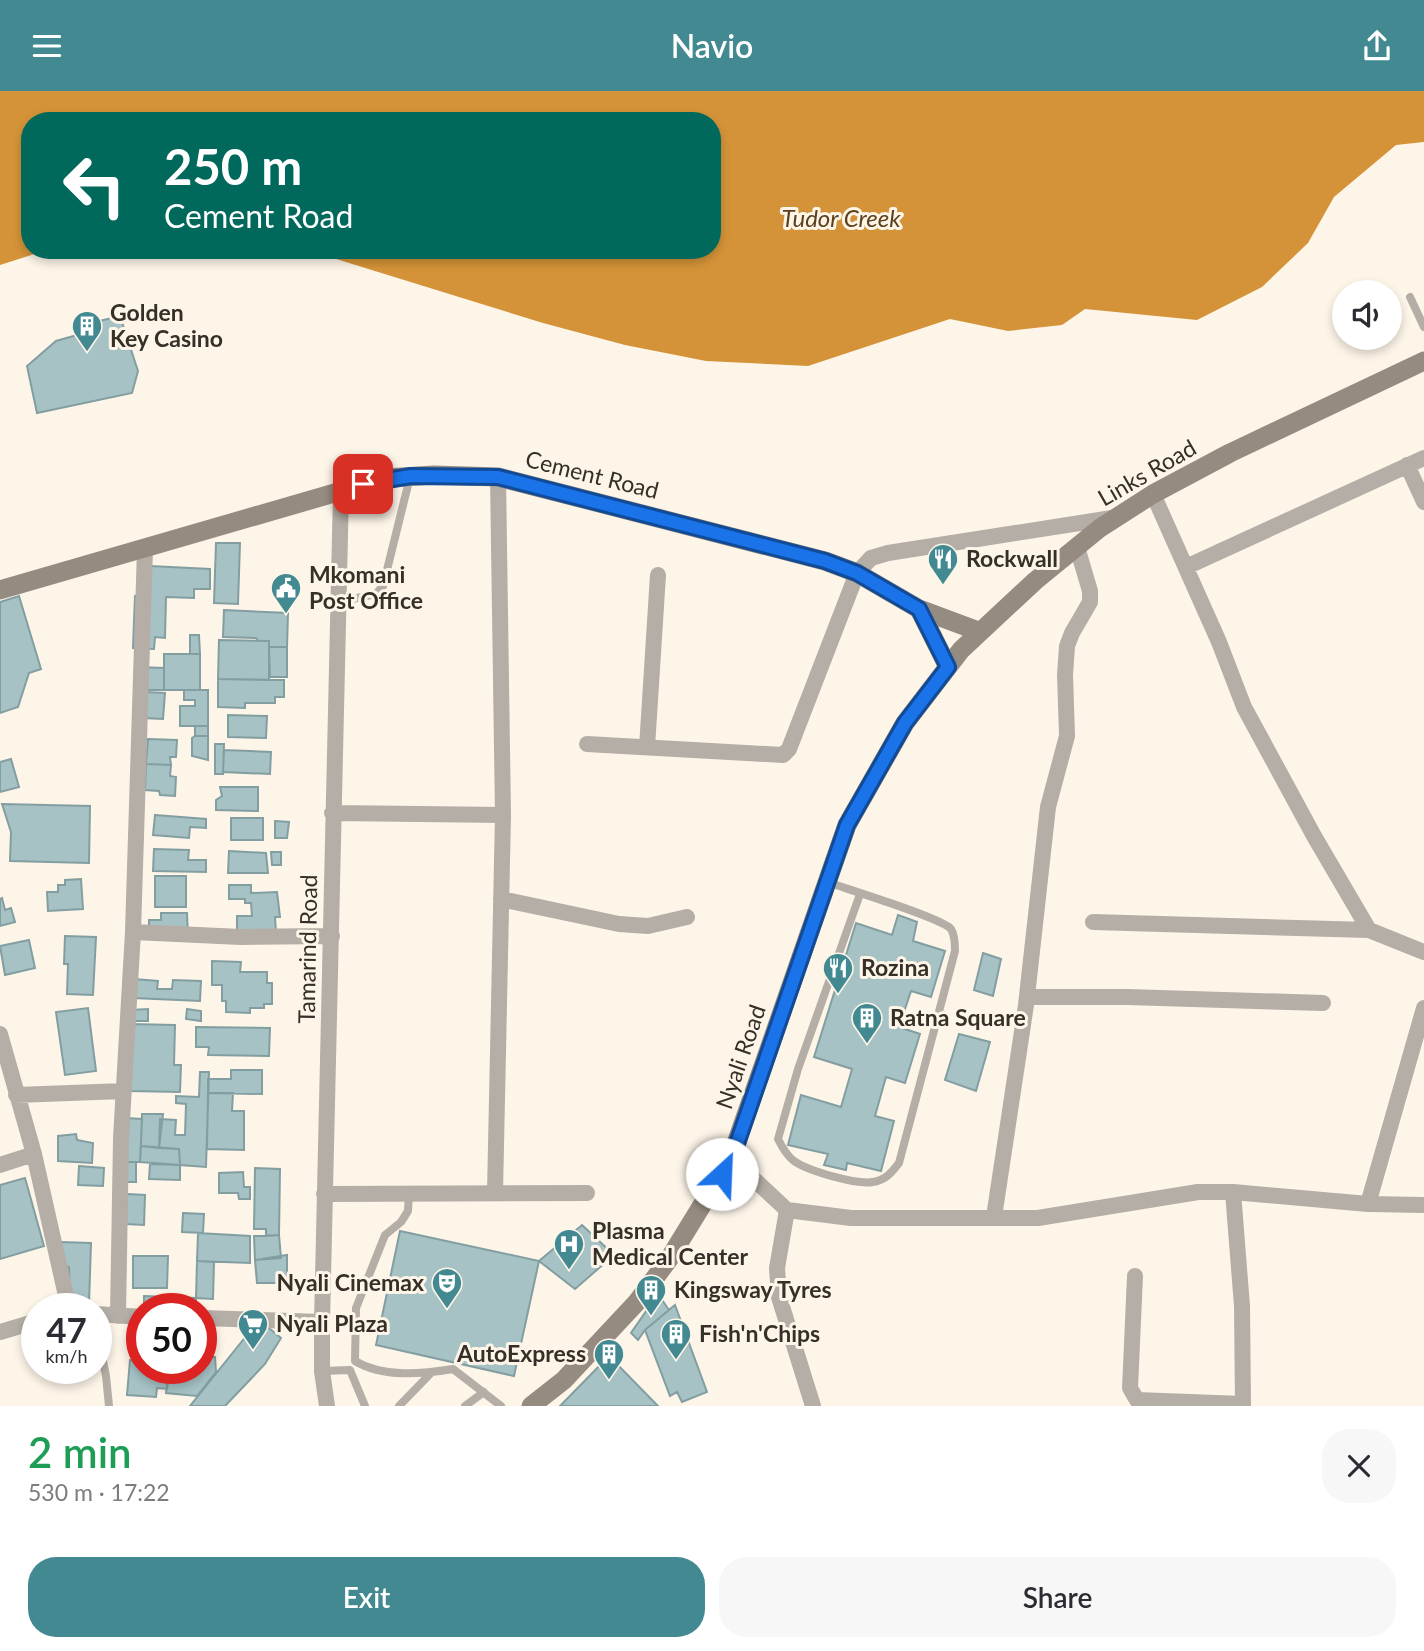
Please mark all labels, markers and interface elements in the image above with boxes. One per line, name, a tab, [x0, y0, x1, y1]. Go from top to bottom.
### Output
text: Navio	[671, 26, 753, 65]
icon: menu	[28, 27, 66, 65]
icon: share	[1358, 27, 1396, 65]
text: 250 m	[164, 137, 302, 195]
icon: left	[49, 140, 140, 231]
text: Cement Road	[164, 196, 353, 235]
water label: Tudor Creek	[781, 203, 901, 232]
map controls	[1332, 280, 1402, 350]
button: sound	[1332, 280, 1402, 350]
place label: Golden Key Casino	[110, 298, 223, 352]
building icon: Golden Key Casino	[70, 309, 104, 353]
street label: Links Road	[1092, 433, 1201, 511]
street label: Cement Road	[523, 444, 662, 504]
pin	[333, 454, 393, 514]
icon: arrive	[344, 465, 382, 503]
restaurant icon: Rockwall	[926, 542, 960, 586]
place label: Rockwall	[966, 544, 1058, 572]
place label: Mkomani Post Office	[309, 560, 423, 614]
public building icon: Mkomani Post Office	[269, 571, 303, 615]
street label: Tamarind Road	[292, 874, 322, 1024]
restaurant icon: Rozina	[821, 951, 855, 995]
place label: Rozina	[861, 953, 929, 981]
street label: Nyali Road	[709, 1001, 771, 1112]
building icon: Ratna Square	[850, 1001, 884, 1045]
place label: Ratna Square	[890, 1003, 1026, 1031]
position arrow	[685, 1137, 759, 1211]
place label: Plasma Medical Center	[592, 1216, 748, 1270]
hospital icon: Plasma Medical Center	[552, 1227, 586, 1271]
theatre icon: Nyali Cinemax	[430, 1266, 464, 1310]
place label: Nyali Cinemax	[277, 1268, 424, 1296]
building icon: Kingsway Tyres	[634, 1273, 668, 1317]
place label: Kingsway Tyres	[674, 1275, 832, 1303]
speed limit sign: 50	[126, 1293, 217, 1384]
supermarket icon: Nyali Plaza	[236, 1307, 270, 1351]
text: 47	[46, 1308, 87, 1350]
place label: Nyali Plaza	[276, 1309, 388, 1337]
building icon: Fish'n'Chips	[659, 1317, 693, 1361]
place label: Fish'n'Chips	[699, 1319, 820, 1347]
building icon: AutoExpress	[592, 1337, 626, 1381]
place label: AutoExpress	[456, 1339, 586, 1367]
text: km/h	[45, 1345, 88, 1367]
text: 2 min	[28, 1427, 132, 1477]
button: close	[1322, 1429, 1396, 1503]
text: 530 m · 17:22	[28, 1478, 170, 1506]
button: Exit	[28, 1557, 705, 1637]
button: Share	[719, 1557, 1396, 1637]

